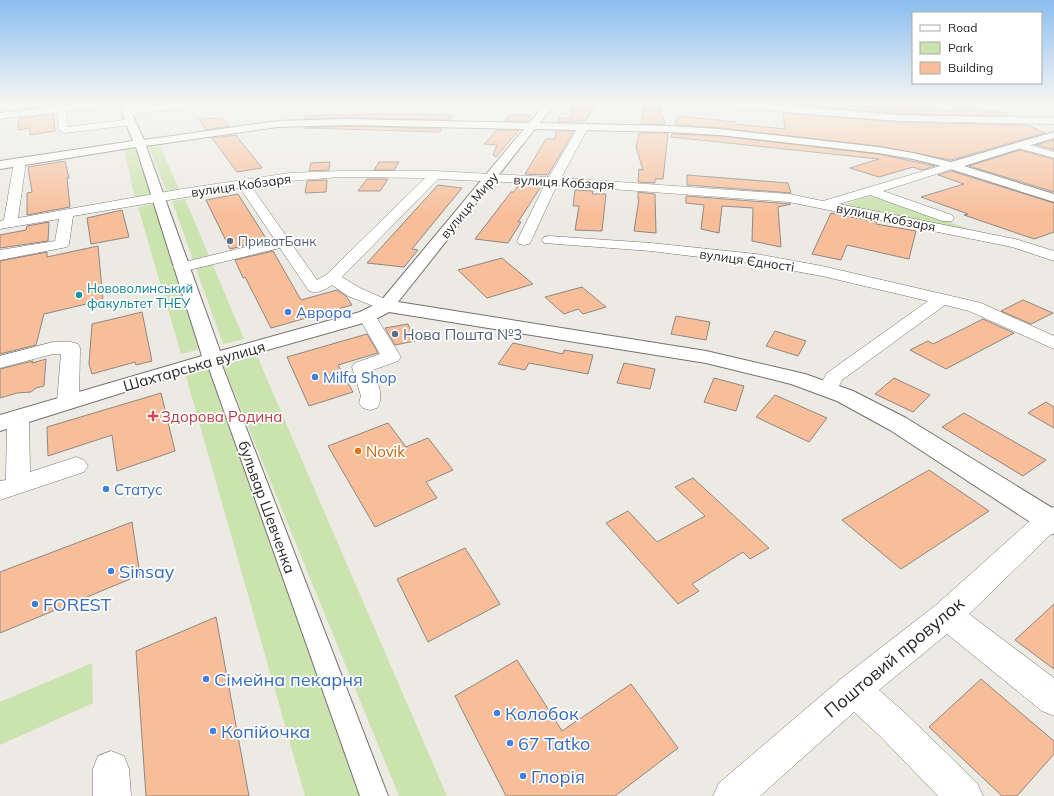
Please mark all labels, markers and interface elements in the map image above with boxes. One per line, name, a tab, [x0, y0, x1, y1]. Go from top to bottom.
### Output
legend	[912, 12, 1042, 84]
text: Road	[948, 20, 977, 35]
text: Park	[948, 40, 974, 55]
text: Building	[948, 60, 993, 75]
street label: вулиця Миру	[437, 169, 501, 241]
street label: вулиця Кобзаря	[190, 170, 292, 200]
street label: вулиця Кобзаря	[513, 171, 615, 193]
street label: вулиця Кобзаря	[835, 200, 937, 234]
place label: ПриватБанк	[238, 233, 316, 249]
marker: ПриватБанк	[225, 236, 235, 246]
street label: вулиця Єдності	[699, 245, 795, 275]
place label: Нововолинський факультет ТНЕУ	[87, 280, 193, 311]
marker: Нововолинський факультет ТНЕУ	[74, 290, 84, 300]
place label: Аврора	[296, 303, 352, 322]
marker: Аврора	[283, 307, 293, 317]
place label: Нова Пошта №3	[403, 325, 522, 344]
marker: Нова Пошта №3	[390, 329, 400, 339]
street label: Шахтарська вулиця	[121, 337, 267, 395]
place label: Milfa Shop	[323, 368, 397, 387]
marker: Milfa Shop	[310, 372, 320, 382]
place label: Здорова Родина	[161, 407, 282, 426]
marker: Здорова Родина	[148, 411, 158, 421]
street label: бульвар Шевченка	[234, 438, 300, 576]
place label: Novik	[366, 442, 405, 461]
marker: Novik	[353, 446, 363, 456]
place label: Статус	[114, 480, 163, 499]
marker: Статус	[101, 484, 111, 494]
place label: Sinsay	[119, 560, 175, 583]
marker: Sinsay	[106, 566, 116, 576]
street label: Поштовий провулок	[819, 591, 969, 722]
place label: FOREST	[43, 593, 112, 616]
marker: FOREST	[30, 599, 40, 609]
place label: Сімейна пекарня	[214, 668, 363, 691]
marker: Сімейна пекарня	[201, 674, 211, 684]
place label: Колобок	[505, 702, 579, 725]
marker: Колобок	[492, 708, 502, 718]
place label: Копійочка	[221, 720, 310, 743]
marker: Копійочка	[208, 726, 218, 736]
place label: 67 Tatko	[518, 732, 590, 755]
marker: 67 Tatko	[505, 738, 515, 748]
place label: Глорія	[531, 765, 585, 788]
marker: Глорія	[518, 771, 528, 781]

